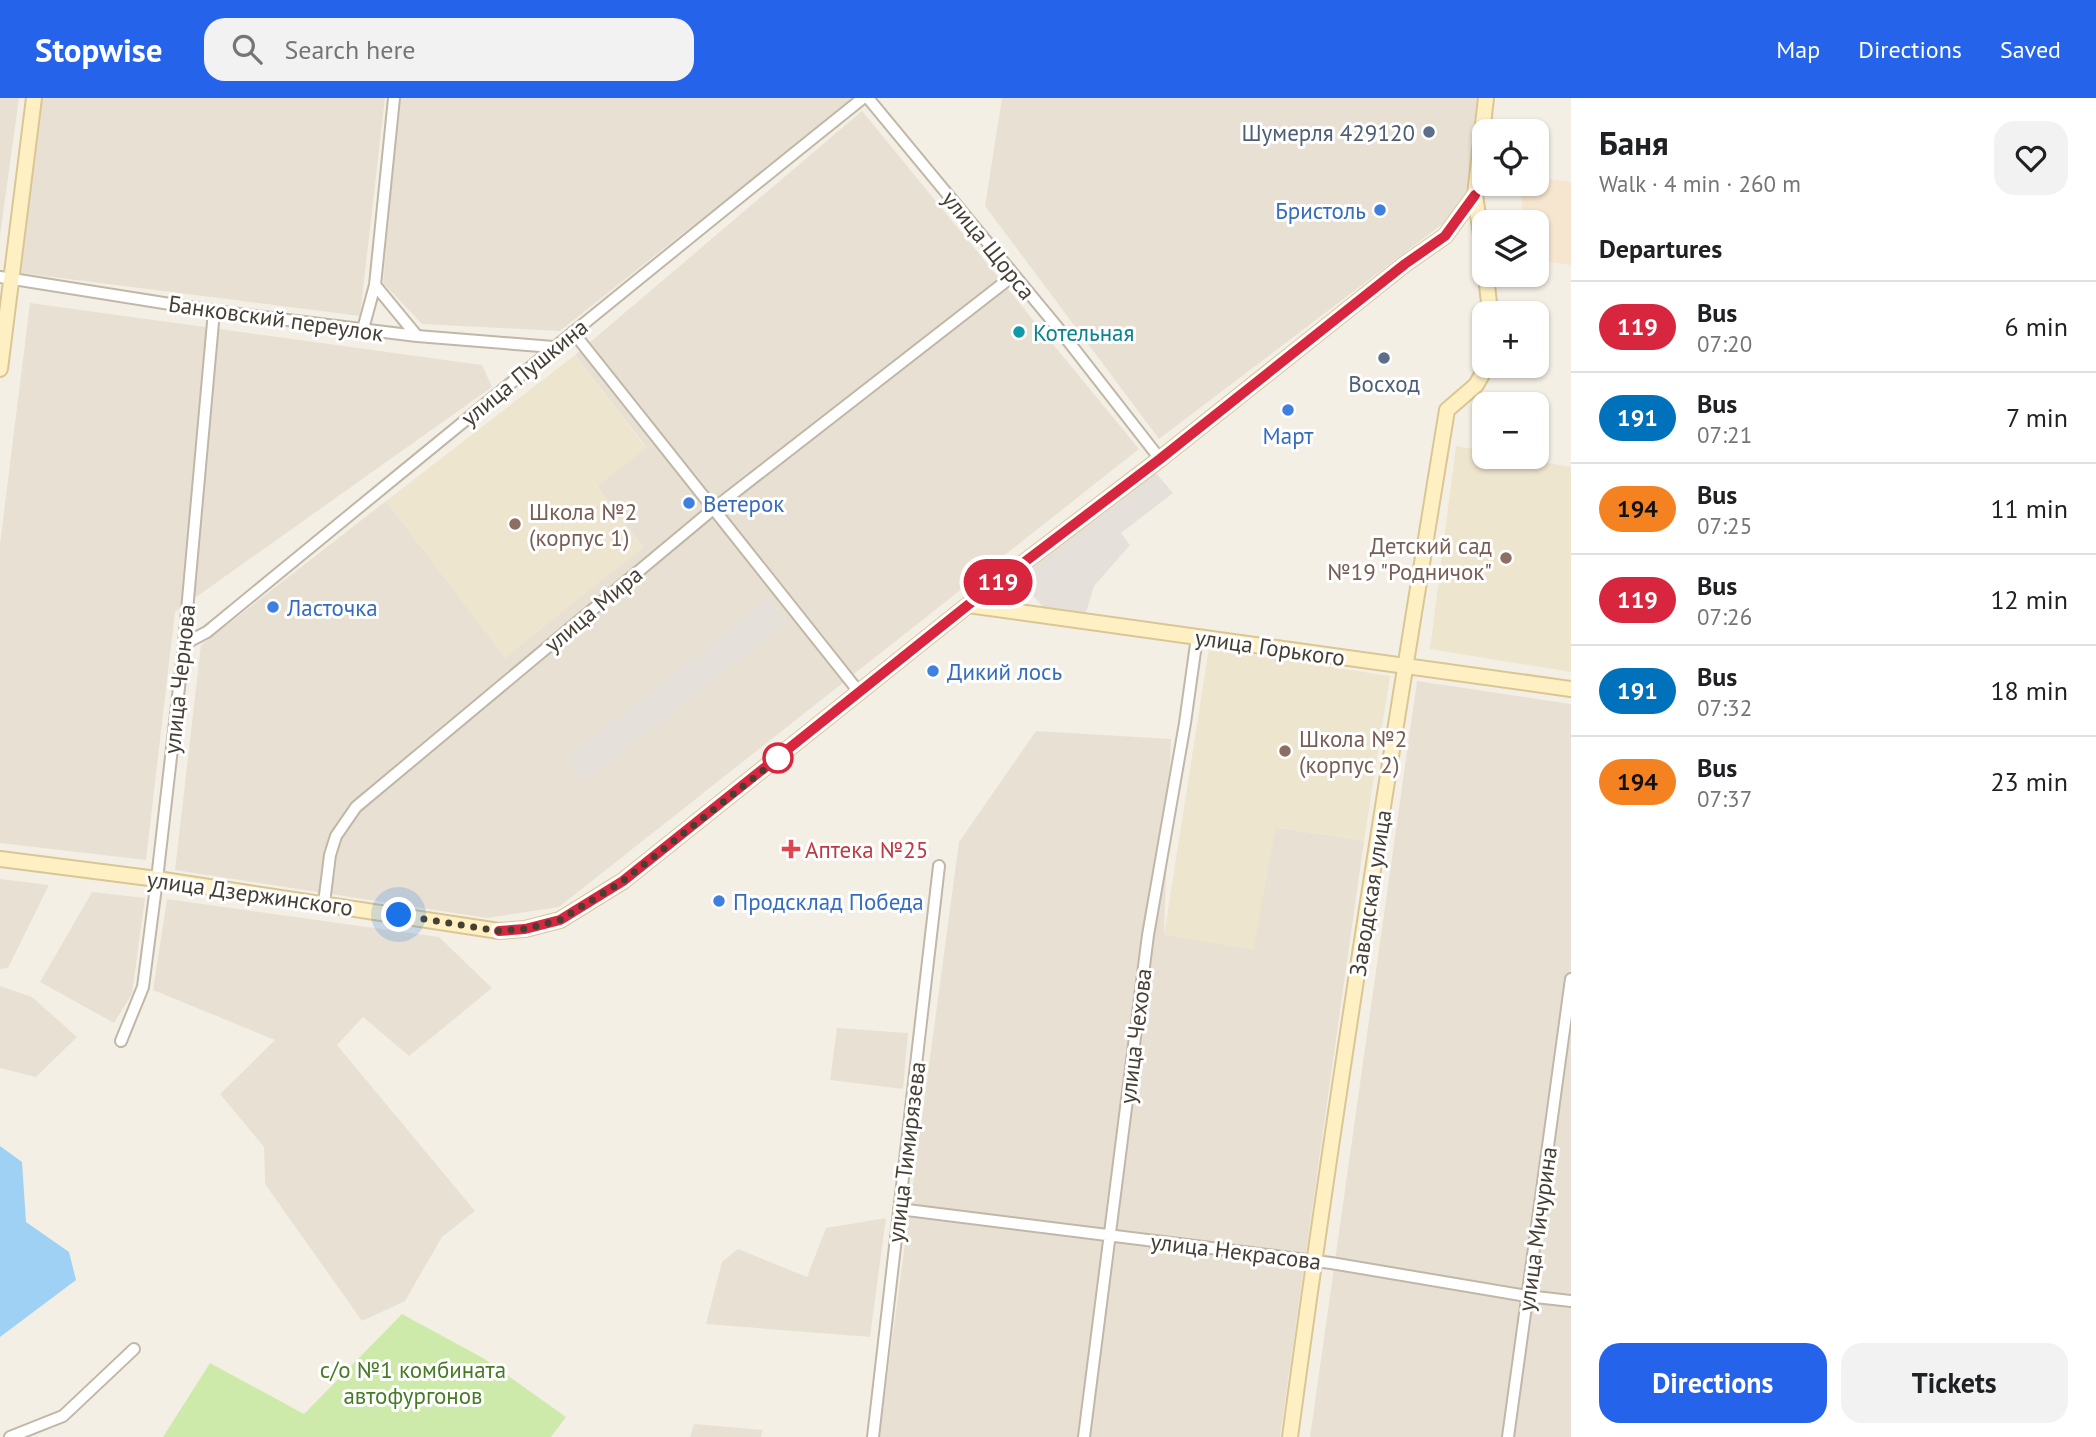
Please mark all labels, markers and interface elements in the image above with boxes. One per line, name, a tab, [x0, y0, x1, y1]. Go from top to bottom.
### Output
search box	[204, 18, 694, 81]
text: Stopwise	[35, 28, 162, 71]
icon: search	[228, 30, 266, 68]
text: Search here	[284, 33, 416, 66]
text: Map	[1776, 34, 1820, 65]
text: Directions	[1858, 34, 1962, 65]
text: Saved	[2000, 34, 2061, 65]
place label: Шумерля 429120	[1241, 118, 1415, 147]
map controls	[1472, 119, 1549, 469]
button: locate	[1472, 119, 1549, 196]
text: Баня	[1599, 121, 1669, 164]
button: heart	[1994, 121, 2068, 195]
marker: Шумерля 429120	[1421, 124, 1437, 140]
text: Walk · 4 min · 260 m	[1599, 169, 1801, 198]
street label: улица Щорса	[936, 185, 1042, 305]
place label: Бристоль	[1275, 196, 1366, 225]
marker: Бристоль	[1372, 202, 1388, 218]
button: layers	[1472, 210, 1549, 287]
text: Departures	[1599, 232, 1722, 265]
street label: Банковский переулок	[167, 289, 385, 347]
text: Bus	[1697, 296, 1737, 329]
button: +	[1472, 301, 1549, 378]
text: 6 min	[2005, 310, 2068, 343]
text: 119	[1617, 311, 1658, 342]
street label: улица Пушкина	[455, 312, 593, 432]
place label: Котельная	[1033, 318, 1134, 347]
marker: Котельная	[1011, 324, 1027, 340]
text: 07:20	[1697, 329, 1752, 358]
marker: Восход	[1376, 350, 1392, 366]
place label: Восход	[1348, 369, 1420, 398]
text: Bus	[1697, 387, 1737, 420]
button: −	[1472, 392, 1549, 469]
text: 7 min	[2006, 401, 2068, 434]
marker: Март	[1280, 402, 1296, 418]
text: 191	[1617, 402, 1658, 433]
text: 07:21	[1697, 420, 1752, 449]
place label: Март	[1263, 421, 1314, 450]
text: Bus	[1697, 478, 1737, 511]
place label: Ветерок	[703, 489, 784, 518]
text: 11 min	[1990, 492, 2068, 525]
text: 194	[1617, 493, 1658, 524]
marker: Ветерок	[681, 495, 697, 511]
place label: Школа №2 (корпус 1)	[529, 497, 637, 552]
text: 07:25	[1697, 511, 1752, 540]
marker: Школа №2 (корпус 1)	[507, 516, 523, 532]
place label: Детский сад №19 "Родничок"	[1327, 531, 1492, 586]
marker: Детский сад №19 "Родничок"	[1498, 550, 1514, 566]
line badge: 119	[958, 559, 1038, 605]
street label: улица Мира	[538, 560, 648, 658]
text: 119	[978, 566, 1018, 597]
text: Bus	[1697, 569, 1737, 602]
text: 12 min	[1990, 583, 2068, 616]
text: 119	[1617, 584, 1658, 615]
place label: Ласточка	[286, 593, 378, 622]
marker: Ласточка	[265, 599, 281, 615]
text: 07:26	[1697, 602, 1752, 631]
street label: улица Чернова	[157, 603, 201, 755]
street label: улица Горького	[1193, 622, 1347, 672]
place label: Дикий лось	[947, 657, 1062, 686]
text: Bus	[1697, 660, 1737, 693]
marker: Дикий лось	[925, 663, 941, 679]
text: 18 min	[1990, 674, 2068, 707]
text: 191	[1617, 675, 1658, 706]
text: 07:32	[1697, 693, 1752, 722]
place label: Школа №2 (корпус 2)	[1299, 724, 1407, 779]
unlabelled marker	[763, 743, 793, 773]
marker: Школа №2 (корпус 2)	[1277, 743, 1293, 759]
text: Bus	[1697, 751, 1737, 784]
text: 23 min	[1990, 765, 2068, 798]
text: 194	[1617, 766, 1658, 797]
text: 07:37	[1697, 784, 1752, 813]
street label: Заводская улица	[1343, 808, 1397, 978]
place label: Аптека №25	[805, 835, 928, 864]
marker: Аптека №25	[783, 841, 799, 857]
street label: улица Дзержинского	[145, 864, 355, 922]
place label: Продсклад Победа	[733, 887, 924, 916]
marker: Продсклад Победа	[711, 893, 727, 909]
your location	[381, 897, 416, 932]
street label: улица Чехова	[1112, 967, 1158, 1105]
street label: улица Тимирязева	[881, 1060, 931, 1244]
street label: улица Мичурина	[1511, 1145, 1563, 1313]
street label: улица Некрасова	[1149, 1226, 1323, 1276]
button: Directions	[1599, 1343, 1827, 1423]
button: Tickets	[1841, 1343, 2068, 1423]
park label: с/о №1 комбината автофургонов	[320, 1355, 506, 1410]

